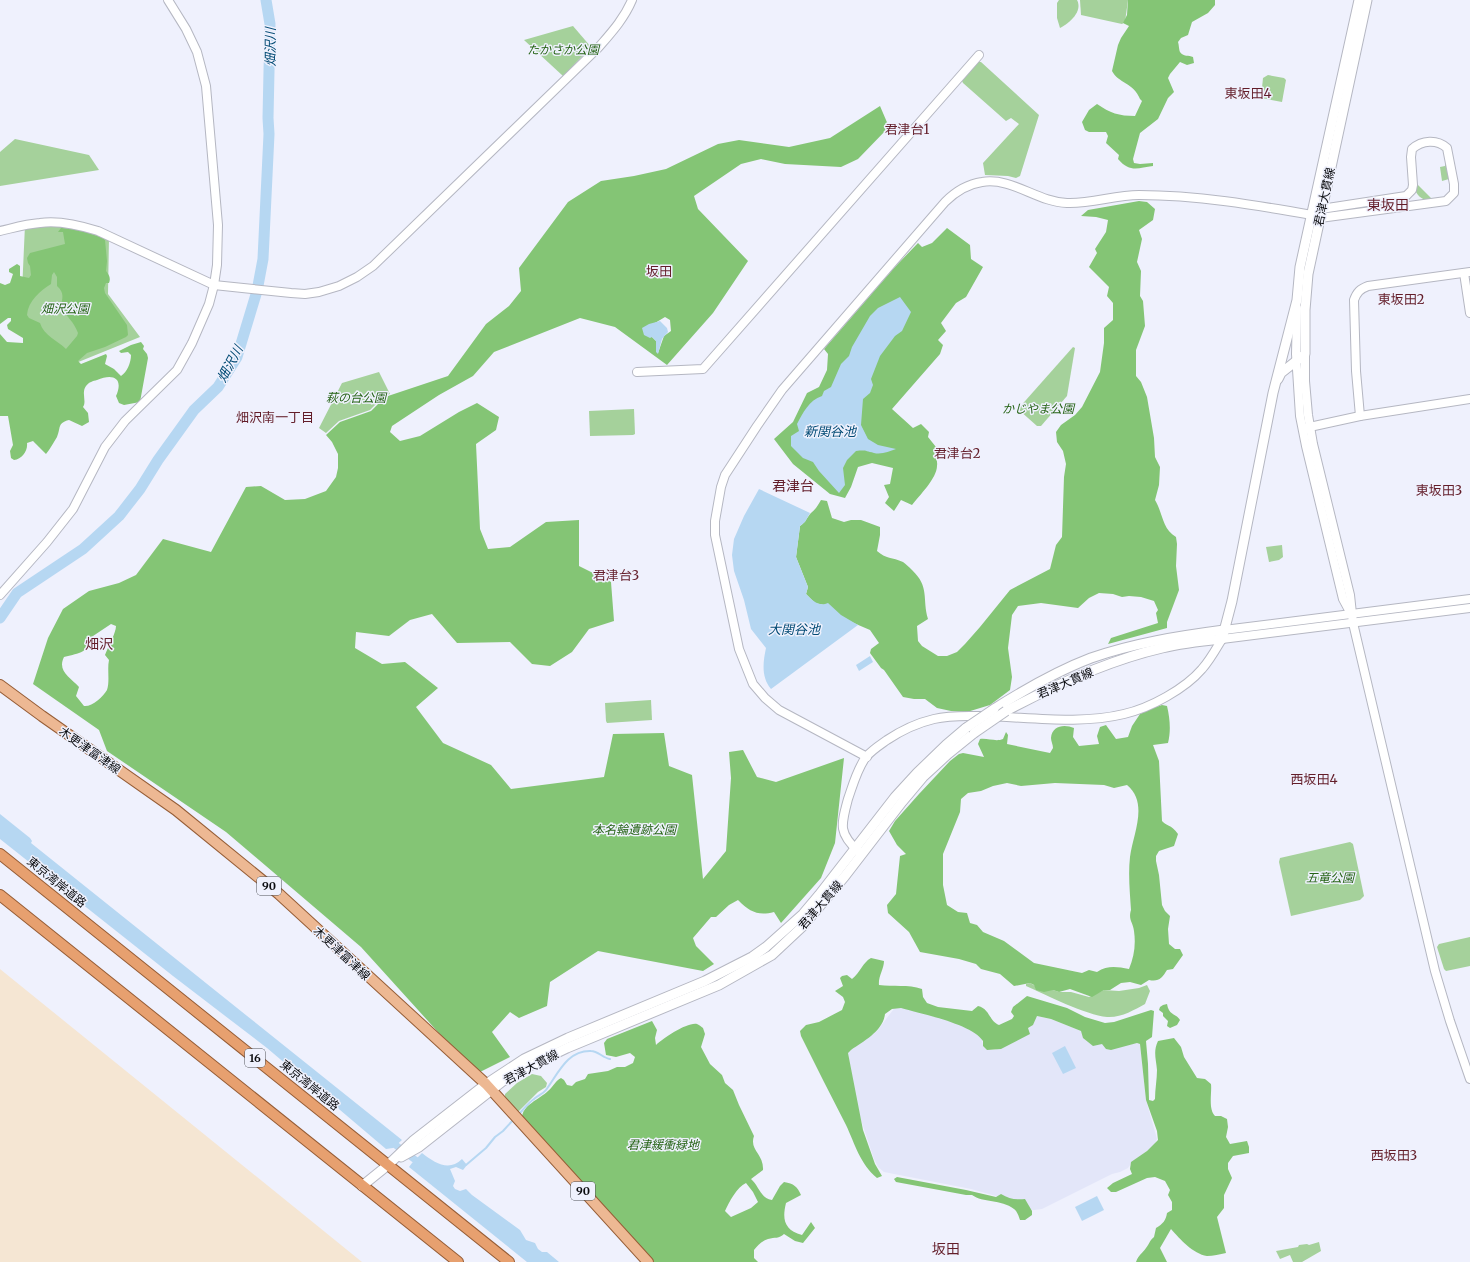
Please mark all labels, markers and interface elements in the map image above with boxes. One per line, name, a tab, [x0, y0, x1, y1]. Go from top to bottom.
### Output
water label: 畑沢川	[262, 26, 279, 67]
park label: たかさか公園	[527, 42, 601, 57]
district label: 東坂田4	[1224, 85, 1272, 102]
district label: 君津台1	[885, 121, 930, 138]
street label: 君津大貫線	[1310, 166, 1338, 228]
district label: 東坂田	[1367, 196, 1409, 214]
district label: 坂田	[646, 263, 672, 280]
district label: 東坂田2	[1378, 291, 1425, 308]
park label: 畑沢公園	[41, 301, 91, 316]
water label: 畑沢川	[213, 341, 248, 385]
park label: 萩の台公園	[326, 390, 388, 405]
park label: かじやま公園	[1002, 401, 1076, 416]
district label: 畑沢南一丁目	[236, 409, 314, 426]
water label: 新関谷池	[804, 423, 858, 440]
district label: 君津台2	[934, 445, 981, 462]
district label: 君津台	[772, 477, 814, 495]
district label: 東坂田3	[1416, 482, 1462, 499]
district label: 君津台3	[593, 567, 639, 584]
water label: 大関谷池	[768, 621, 822, 638]
district label: 畑沢	[85, 635, 113, 653]
street label: 君津大貫線	[1034, 664, 1096, 702]
street label: 木更津富津線	[56, 723, 124, 777]
district label: 西坂田4	[1290, 771, 1338, 788]
park label: 本名輪遺跡公園	[592, 822, 678, 837]
street label: 東京湾岸道路	[24, 854, 90, 910]
park label: 五竜公園	[1306, 870, 1356, 885]
road number: 90	[257, 877, 281, 895]
street label: 君津大貫線	[795, 877, 845, 933]
street label: 木更津富津線	[311, 923, 373, 983]
street label: 君津大貫線	[501, 1046, 561, 1088]
road number: 16	[245, 1049, 265, 1067]
street label: 東京湾岸道路	[277, 1057, 343, 1113]
park label: 君津緩衝緑地	[627, 1137, 701, 1152]
district label: 西坂田3	[1371, 1147, 1417, 1164]
road number: 90	[571, 1182, 595, 1200]
district label: 坂田	[932, 1240, 960, 1258]

